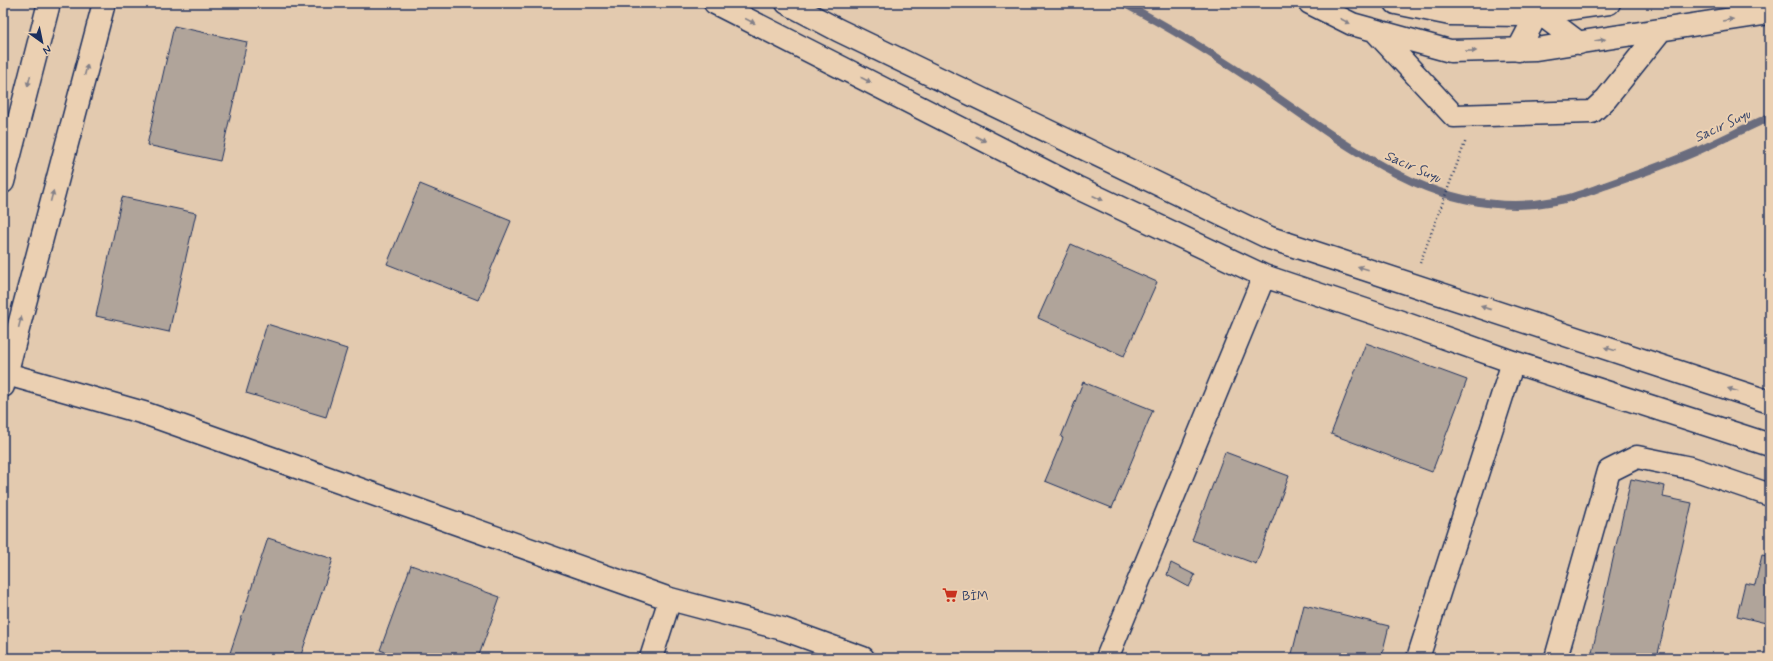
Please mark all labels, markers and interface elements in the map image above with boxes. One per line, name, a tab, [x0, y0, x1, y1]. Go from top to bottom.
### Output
one-way arrow	[1722, 17, 1734, 23]
one-way arrow	[744, 18, 756, 24]
one-way arrow	[1339, 18, 1351, 24]
north arrow	[22, 22, 62, 62]
one-way arrow	[1594, 37, 1606, 43]
text: N	[40, 42, 54, 57]
one-way arrow	[1465, 48, 1478, 54]
one-way arrow	[83, 64, 89, 76]
one-way arrow	[26, 76, 32, 88]
one-way arrow	[860, 77, 871, 83]
water label: Sacır Suyu	[1692, 105, 1754, 147]
one-way arrow	[976, 136, 987, 142]
water label: Sacır Suyu	[1382, 147, 1445, 188]
one-way arrow	[49, 189, 55, 201]
one-way arrow	[1092, 195, 1103, 201]
one-way arrow	[1356, 265, 1368, 271]
one-way arrow	[1480, 305, 1492, 311]
one-way arrow	[17, 315, 23, 327]
one-way arrow	[1603, 346, 1615, 352]
one-way arrow	[1727, 387, 1739, 393]
supermarket icon: BİM	[941, 586, 959, 604]
place label: BİM	[962, 588, 988, 605]

